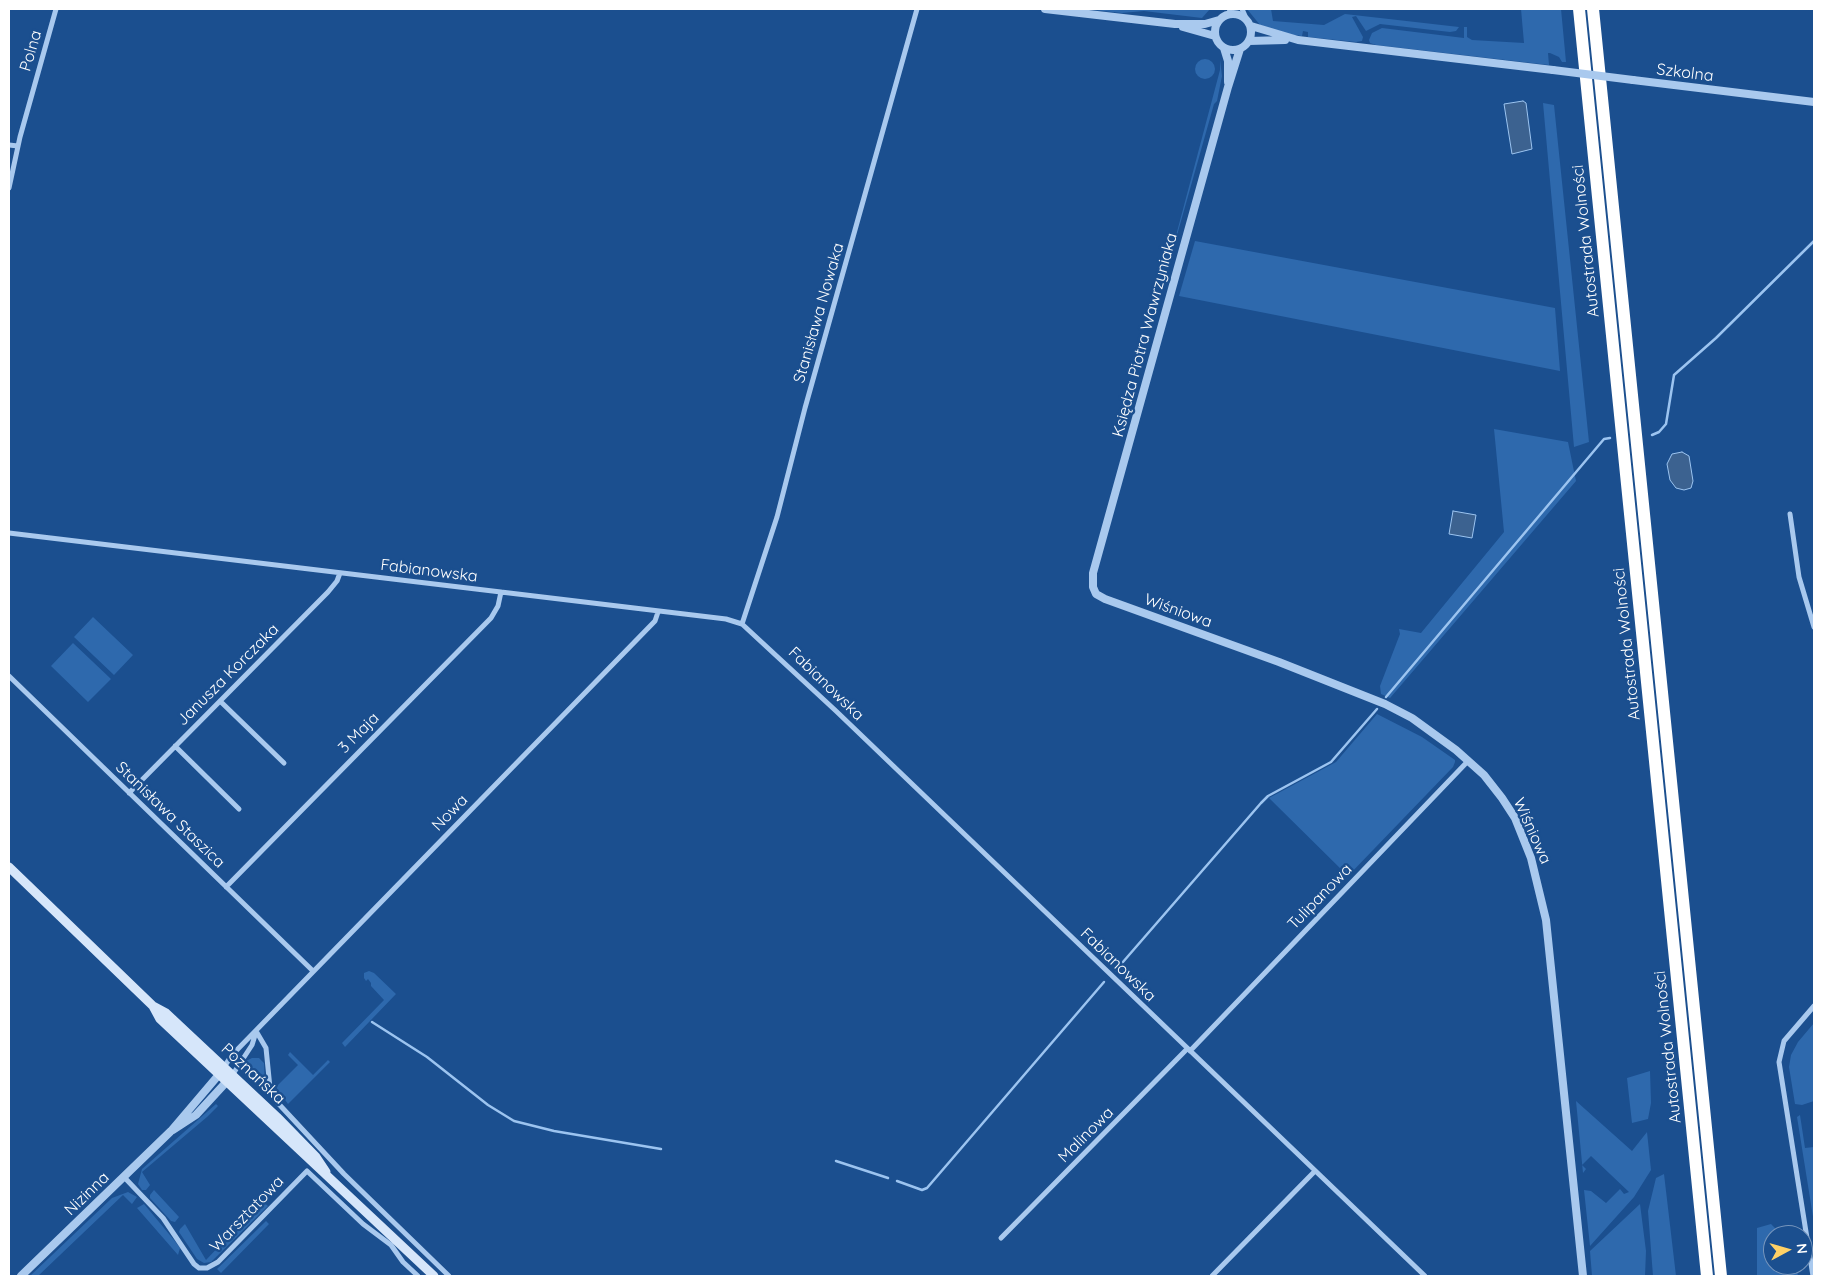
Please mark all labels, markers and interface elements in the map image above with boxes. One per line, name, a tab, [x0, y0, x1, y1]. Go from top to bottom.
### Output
street label: Polna	[16, 28, 46, 74]
street label: Szkolna	[1655, 60, 1715, 86]
street label: Autostrada Wolności	[1568, 164, 1604, 318]
street label: Księdza Piotra Wawrzyniaka	[1108, 231, 1182, 439]
street label: Stanisława Nowaka	[790, 241, 848, 385]
street label: Fabianowska	[379, 556, 479, 586]
street label: Autostrada Wolności	[1609, 567, 1645, 721]
street label: Wiśniowa	[1142, 590, 1214, 632]
street label: Janusza Korczaka	[173, 620, 283, 730]
street label: Fabianowska	[784, 643, 868, 725]
street label: 3 Maja	[335, 709, 383, 757]
street label: Stanisława Staszica	[111, 758, 229, 872]
street label: Nowa	[428, 791, 472, 835]
street label: Wiśniowa	[1509, 795, 1555, 867]
street label: Tulipanowa	[1284, 860, 1356, 934]
street label: Fabianowska	[1076, 924, 1160, 1006]
street label: Autostrada Wolności	[1650, 970, 1686, 1124]
street label: Poznańska	[217, 1040, 289, 1108]
street label: Malinowa	[1054, 1103, 1118, 1167]
street label: Nizinna	[61, 1168, 113, 1220]
street label: Warsztatowa	[206, 1172, 288, 1256]
north arrow	[1763, 1225, 1813, 1275]
text: N	[1792, 1242, 1811, 1255]

